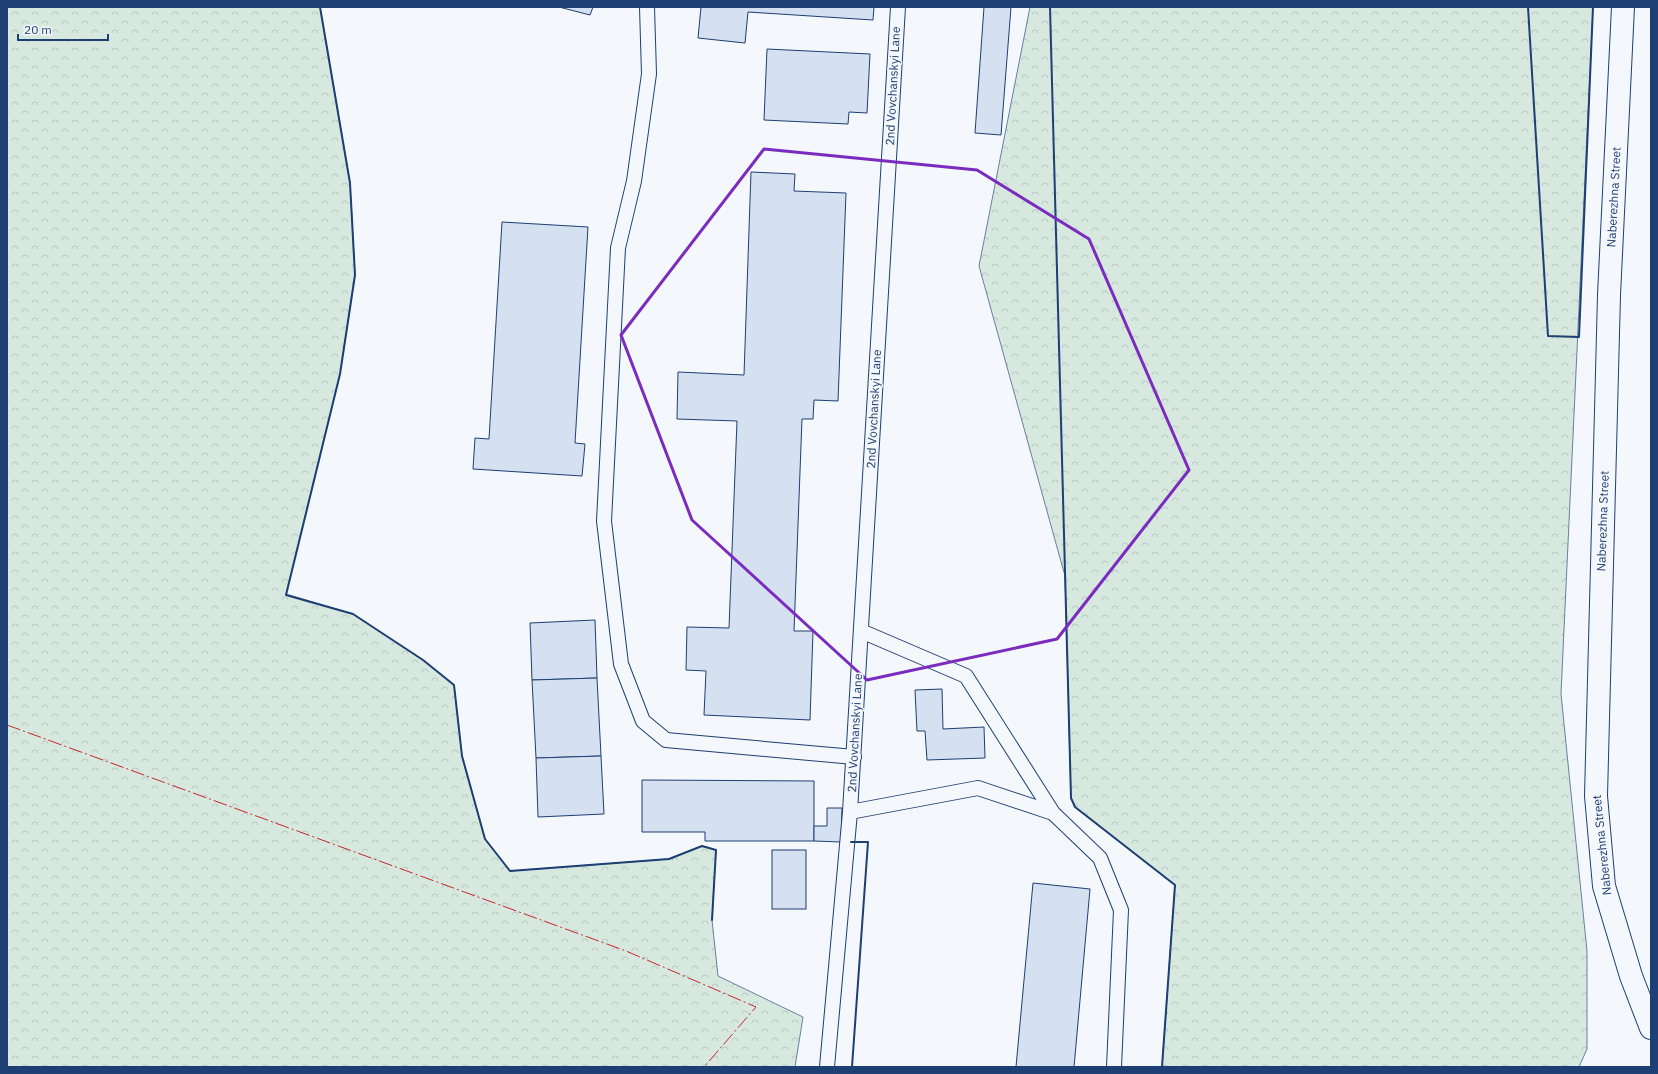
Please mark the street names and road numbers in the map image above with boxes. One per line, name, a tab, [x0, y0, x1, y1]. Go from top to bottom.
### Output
street label: 2nd Vovchanskyi Lane	[882, 26, 903, 146]
street label: Naberezhna Street	[1603, 146, 1624, 248]
street label: 2nd Vovchanskyi Lane	[863, 349, 884, 469]
street label: Naberezhna Street	[1593, 470, 1612, 572]
street label: 2nd Vovchanskyi Lane	[844, 673, 865, 793]
street label: Naberezhna Street	[1589, 794, 1614, 896]

